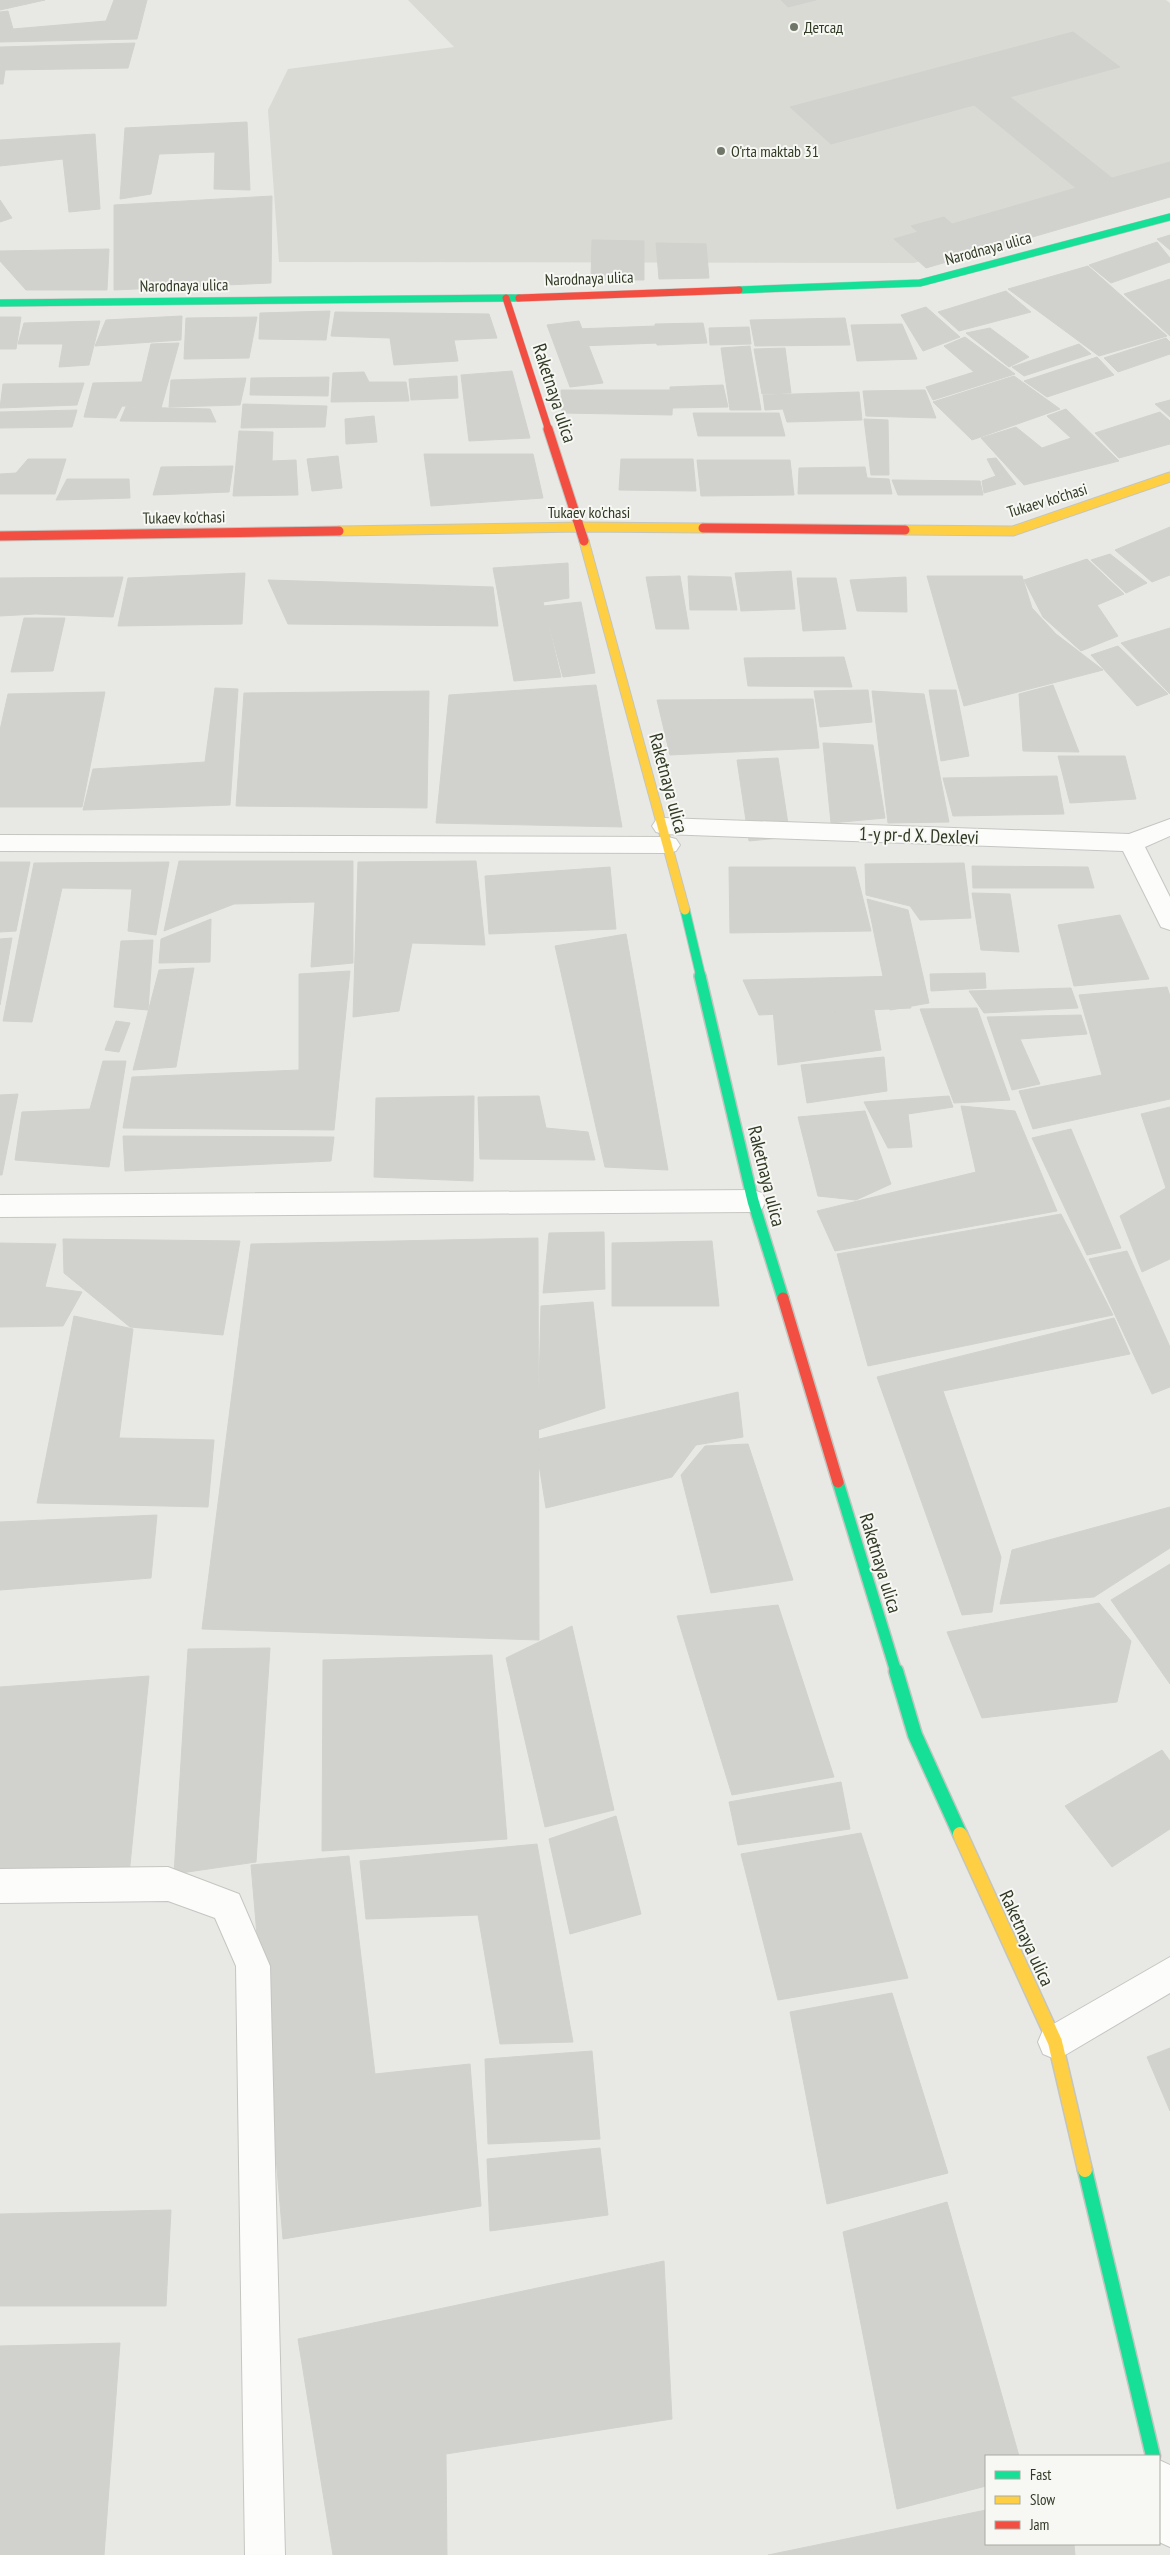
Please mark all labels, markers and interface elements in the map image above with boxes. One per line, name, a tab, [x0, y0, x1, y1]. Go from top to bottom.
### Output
place label: Детсад	[804, 17, 843, 37]
marker: Детсад	[788, 21, 800, 33]
place label: O'rta maktab 31	[731, 141, 819, 161]
marker: O'rta maktab 31	[715, 145, 727, 157]
street label: Narodnaya ulica	[943, 227, 1033, 269]
street label: Narodnaya ulica	[544, 266, 634, 290]
street label: Narodnaya ulica	[139, 274, 229, 296]
street label: Raketnaya ulica	[528, 340, 582, 446]
street label: Tukaev ko'chasi	[1005, 478, 1089, 522]
street label: Tukaev ko'chasi	[548, 502, 630, 522]
street label: Tukaev ko'chasi	[143, 506, 225, 528]
street label: Raketnaya ulica	[644, 730, 694, 836]
street label: 1-y pr-d X. Dexlevi	[859, 821, 979, 849]
street label: Raketnaya ulica	[743, 1123, 791, 1229]
street label: Raketnaya ulica	[854, 1510, 908, 1616]
street label: Raketnaya ulica	[994, 1886, 1060, 1990]
legend	[985, 2455, 1160, 2545]
text: Fast	[1030, 2465, 1051, 2484]
text: Slow	[1030, 2490, 1055, 2509]
text: Jam	[1029, 2515, 1049, 2534]

